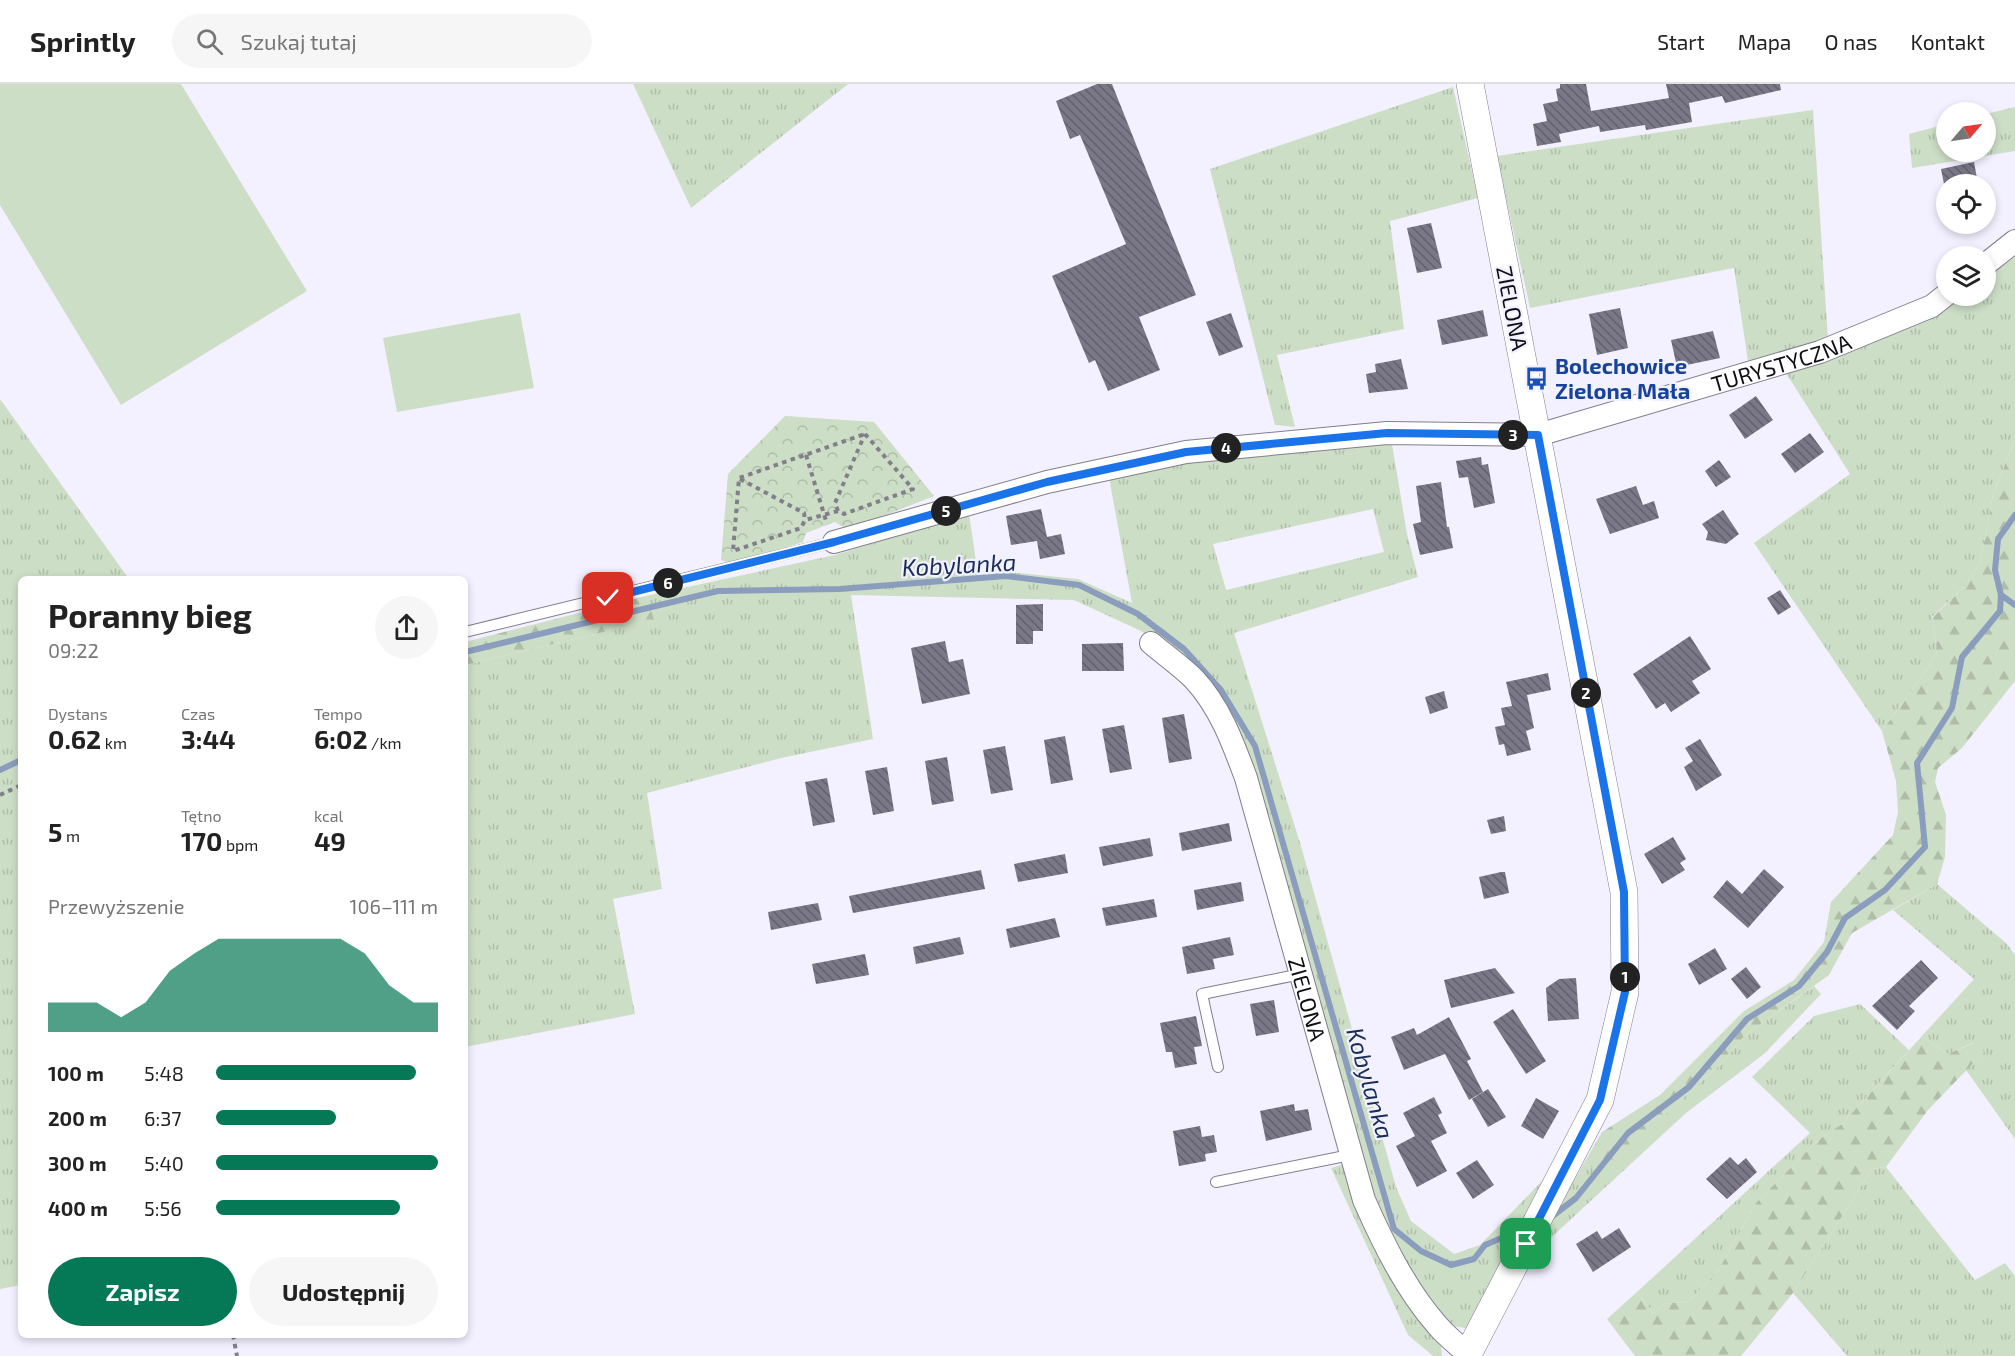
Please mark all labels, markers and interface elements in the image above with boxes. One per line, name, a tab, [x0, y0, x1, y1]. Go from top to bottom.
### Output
search box	[172, 14, 592, 68]
text: Sprintly	[30, 24, 136, 58]
icon: search	[193, 25, 226, 58]
text: Szukaj tutaj	[241, 28, 357, 54]
text: Start	[1657, 29, 1705, 54]
text: Mapa	[1738, 29, 1791, 54]
text: O nas	[1824, 29, 1878, 54]
text: Kontakt	[1911, 29, 1985, 54]
north arrow	[1936, 102, 1996, 162]
map controls	[1936, 102, 1996, 306]
button: locate	[1936, 174, 1996, 234]
button: layers	[1936, 246, 1996, 306]
street label: ZIELONA	[1492, 264, 1534, 353]
street label: TURYSTYCZNA	[1708, 328, 1855, 396]
place label: Bolechowice Zielona Mała	[1555, 352, 1690, 403]
bus stop icon: Bolechowice Zielona Mała	[1524, 365, 1550, 391]
pin: 3	[1498, 420, 1528, 450]
text: 3	[1508, 425, 1518, 444]
pin: 4	[1211, 433, 1241, 463]
text: 4	[1221, 438, 1231, 457]
pin: 5	[931, 496, 961, 526]
text: 5	[942, 501, 950, 520]
water label: Kobylanka	[901, 547, 1017, 581]
pin: 6	[653, 568, 683, 598]
pin	[582, 572, 633, 623]
text: 6	[663, 573, 673, 592]
icon: check	[591, 581, 624, 614]
text: Poranny bieg	[48, 595, 252, 635]
button: share	[375, 596, 438, 659]
text: 09:22	[48, 638, 99, 662]
pin: 2	[1571, 678, 1601, 708]
text: 2	[1581, 683, 1591, 702]
text: Dystans	[48, 704, 108, 723]
text: Czas	[181, 704, 215, 723]
text: Tempo	[314, 704, 362, 723]
text: 0.62	[48, 723, 101, 754]
text: 3:44	[181, 723, 236, 754]
text: 6:02	[314, 723, 368, 754]
text: km	[101, 733, 127, 752]
text: /km	[368, 733, 402, 752]
text: Tętno	[181, 806, 222, 825]
text: kcal	[314, 806, 343, 825]
text: 5	[48, 816, 62, 847]
text: 170	[181, 825, 222, 856]
text: 49	[314, 825, 346, 856]
text: m	[62, 826, 80, 845]
text: bpm	[222, 835, 258, 854]
text: Przewyższenie	[48, 894, 184, 918]
text: 106–111 m	[349, 894, 438, 918]
street label: ZIELONA	[1284, 954, 1332, 1044]
pin: 1	[1610, 962, 1640, 992]
text: 1	[1622, 967, 1628, 986]
water label: Kobylanka	[1341, 1024, 1401, 1142]
text: 100 m	[48, 1061, 104, 1085]
text: 5:48	[144, 1061, 184, 1085]
text: 200 m	[48, 1106, 107, 1130]
text: 6:37	[144, 1106, 182, 1130]
text: 300 m	[48, 1151, 107, 1175]
text: 5:40	[144, 1151, 184, 1175]
text: 400 m	[48, 1196, 108, 1220]
text: 5:56	[144, 1196, 182, 1220]
pin	[1500, 1218, 1551, 1269]
icon: arrive	[1509, 1227, 1542, 1260]
button: Zapisz	[48, 1257, 237, 1326]
button: Udostępnij	[249, 1257, 438, 1326]

